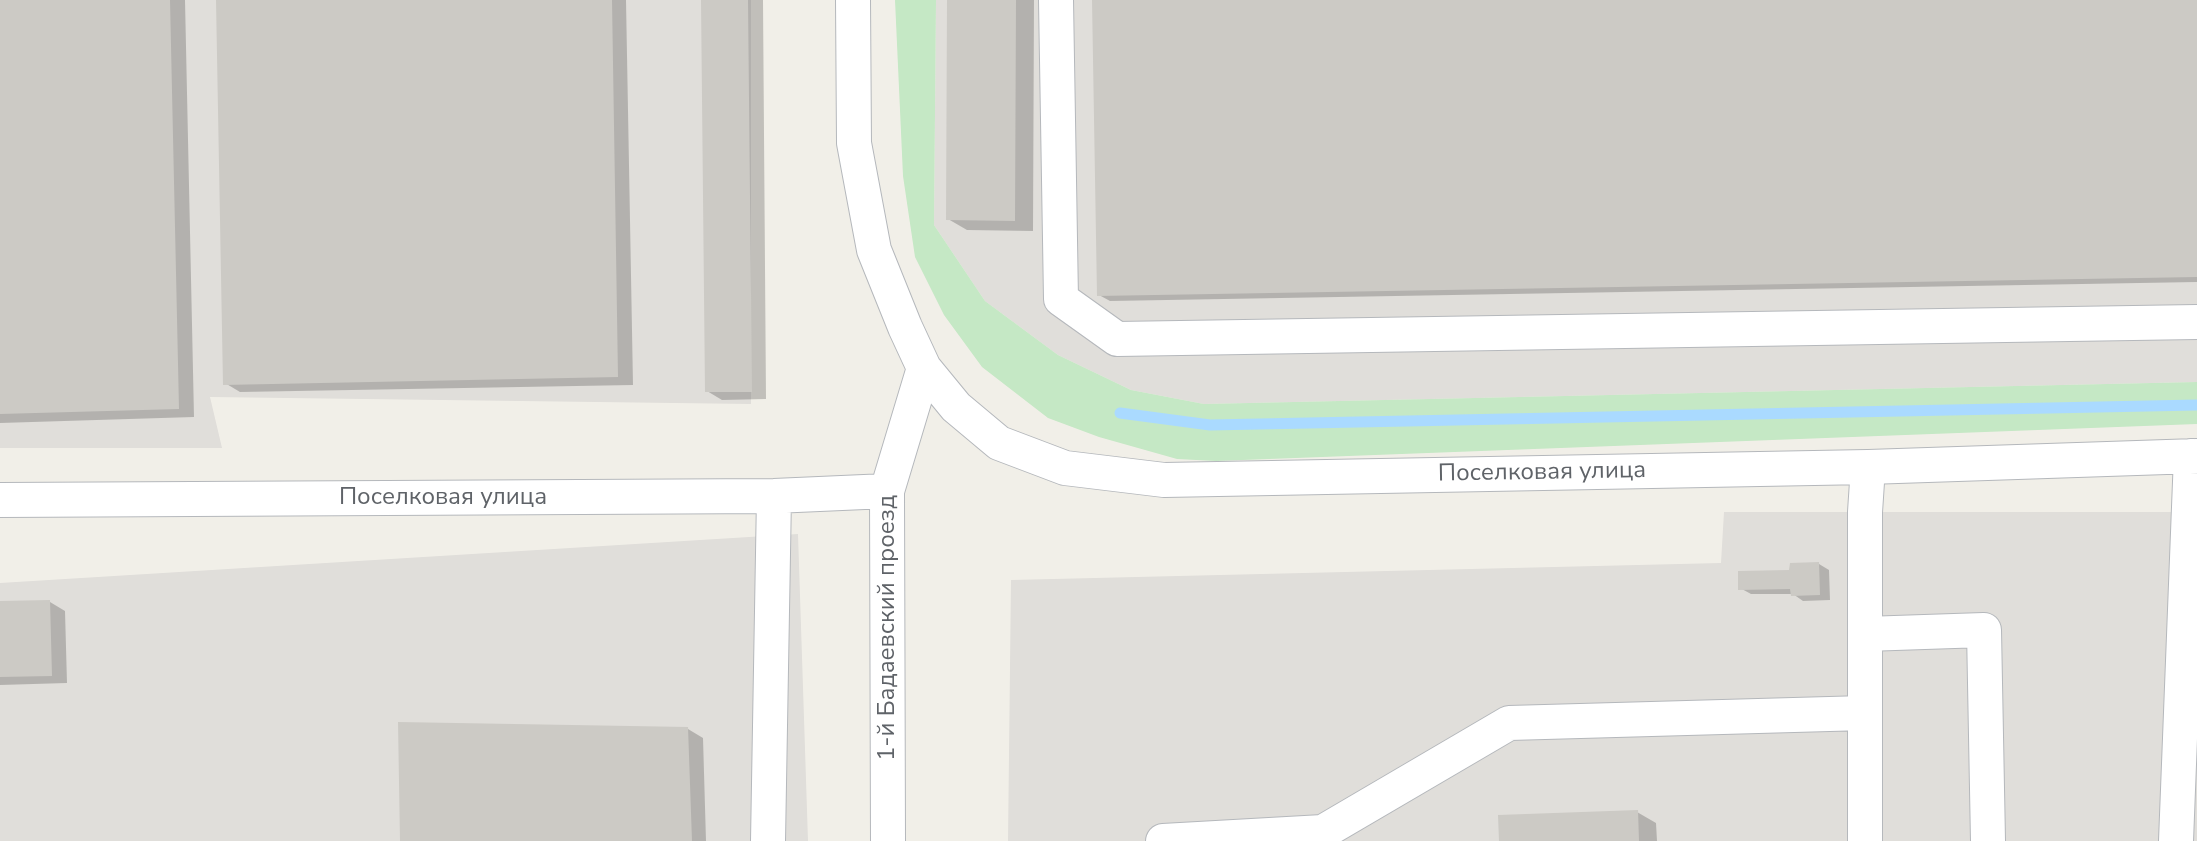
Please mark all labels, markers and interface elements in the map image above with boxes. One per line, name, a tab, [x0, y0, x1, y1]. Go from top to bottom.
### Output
street label: Поселковая улица	[1438, 457, 1646, 489]
street label: Поселковая улица	[339, 484, 547, 512]
street label: 1-й Бадаевский проезд	[874, 495, 902, 761]

